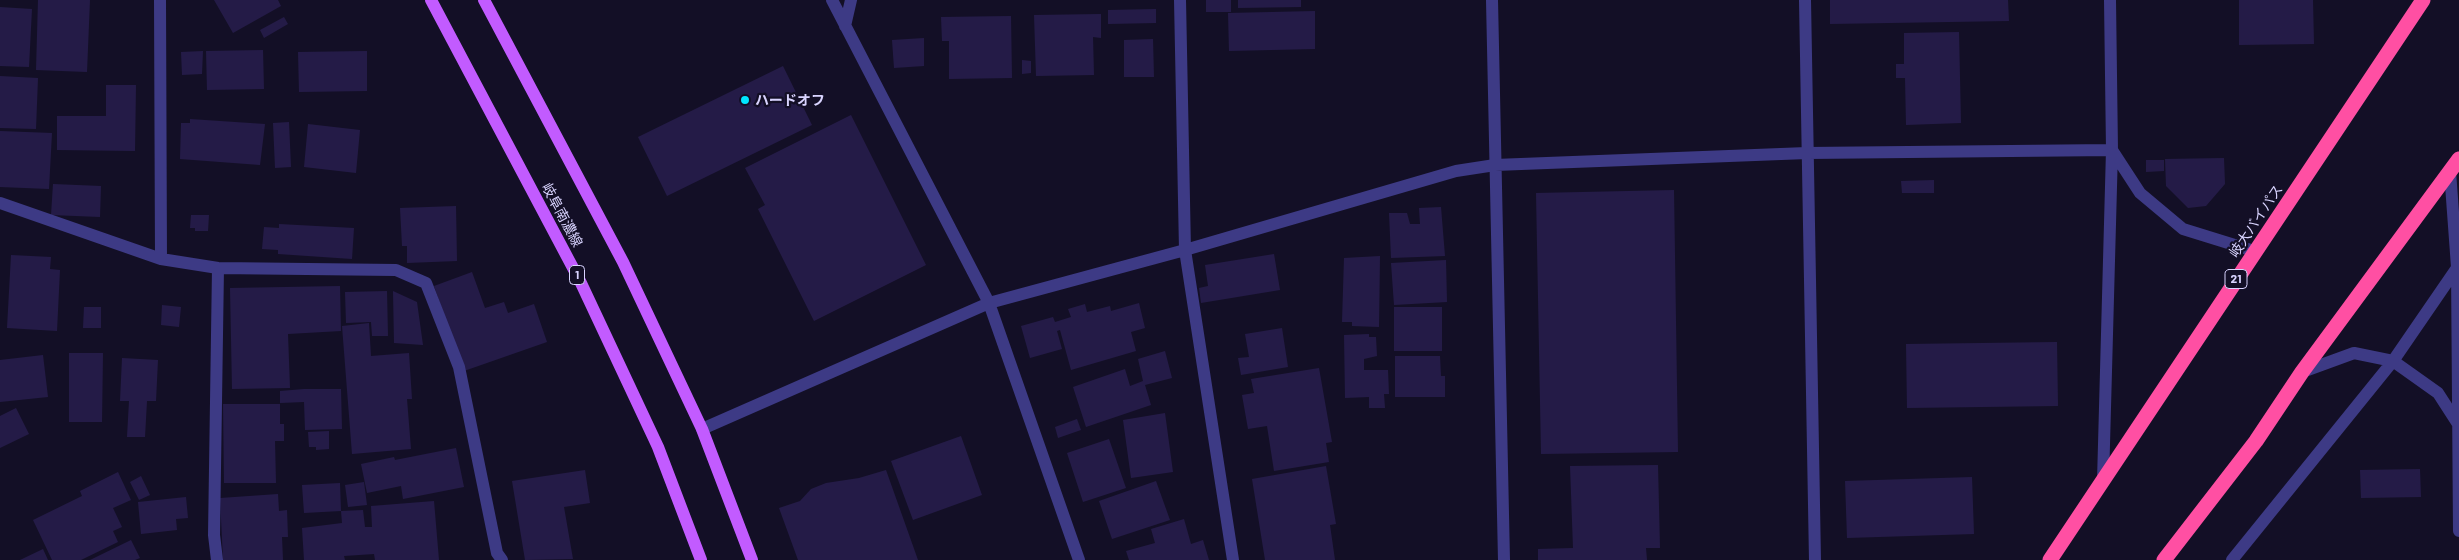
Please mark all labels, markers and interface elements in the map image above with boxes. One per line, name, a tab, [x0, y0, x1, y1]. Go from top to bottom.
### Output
place label: ハードオフ	[755, 92, 825, 108]
marker: ハードオフ	[739, 94, 751, 106]
street label: 岐阜南濃線	[538, 180, 586, 250]
street label: 岐大バイパス	[2226, 181, 2286, 261]
road number: 1	[570, 266, 584, 284]
road number: 21	[2225, 270, 2247, 288]

